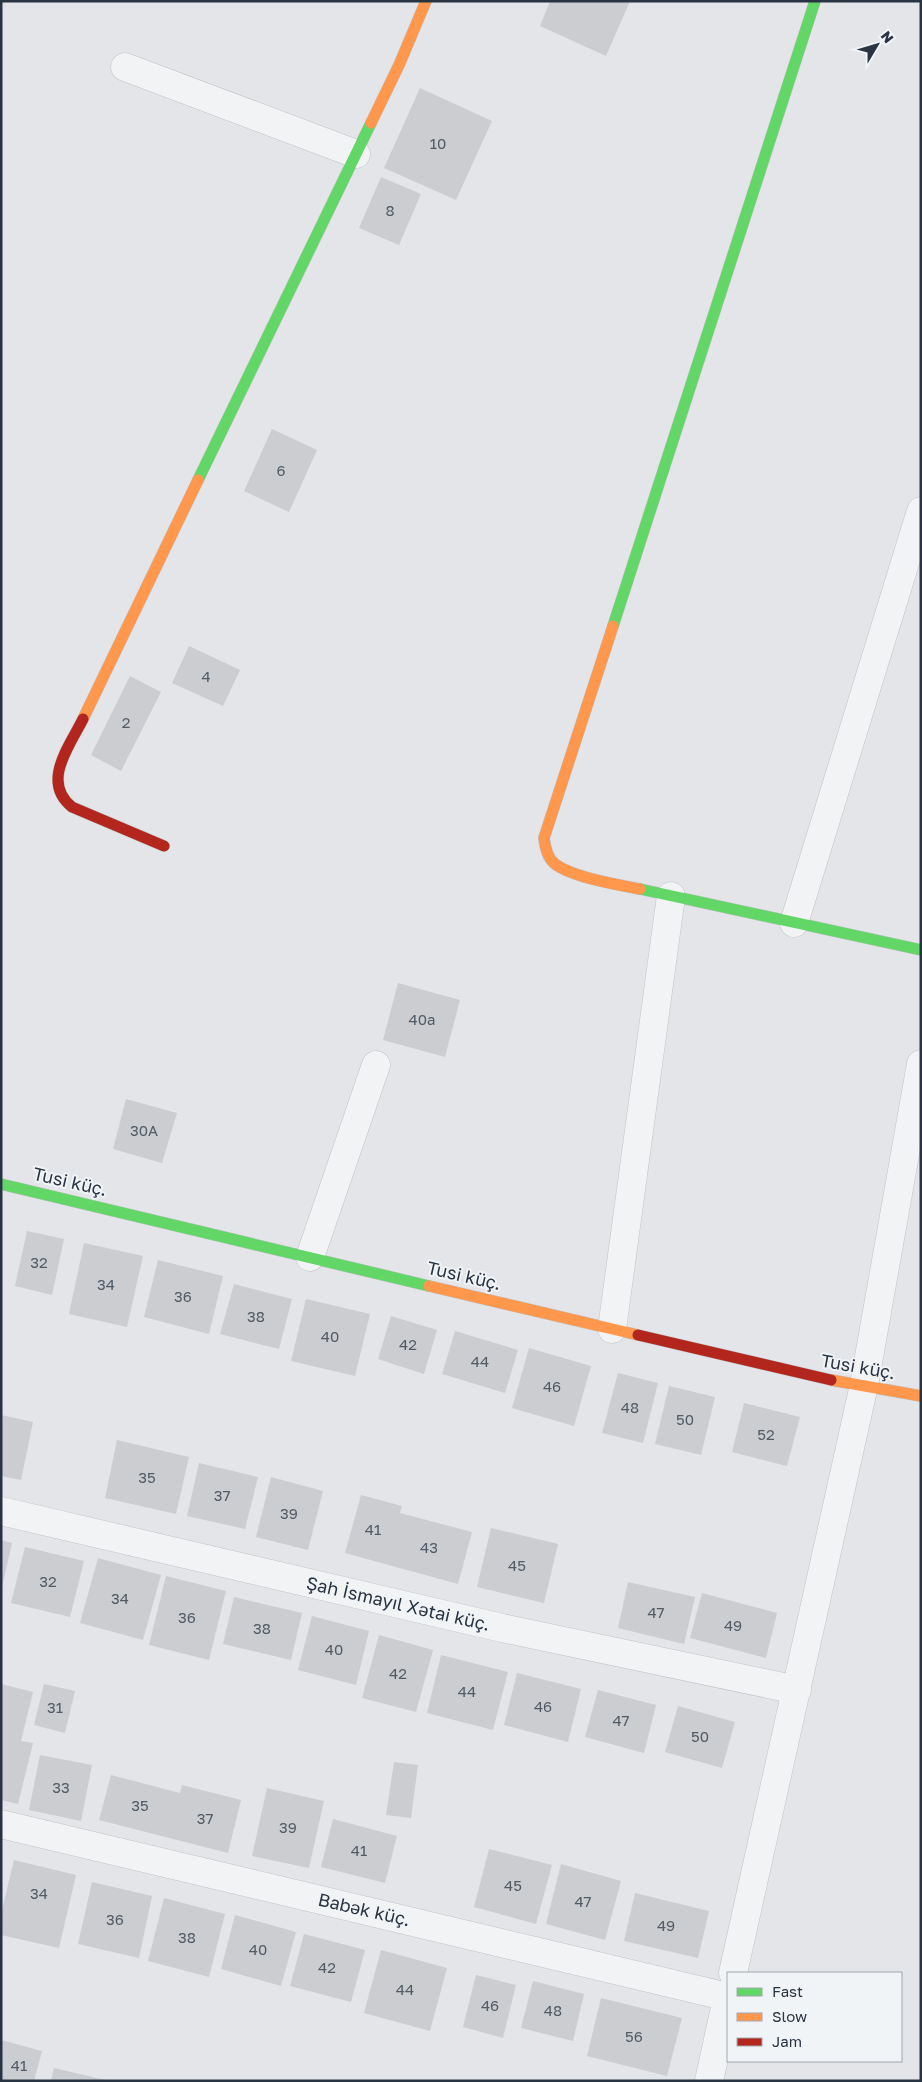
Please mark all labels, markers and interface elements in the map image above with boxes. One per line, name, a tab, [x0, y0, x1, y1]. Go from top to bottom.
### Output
north arrow	[852, 20, 902, 70]
text: N	[878, 27, 898, 46]
house number: 10	[430, 134, 446, 152]
house number: 8	[385, 201, 395, 219]
house number: 6	[276, 461, 286, 479]
house number: 4	[201, 667, 211, 685]
house number: 2	[122, 713, 130, 731]
house number: 40a	[409, 1010, 435, 1028]
house number: 30A	[130, 1121, 158, 1139]
street label: Tusi küç.	[31, 1162, 109, 1200]
house number: 32	[30, 1253, 48, 1271]
street label: Tusi küç.	[425, 1256, 503, 1294]
house number: 34	[97, 1275, 115, 1293]
house number: 36	[174, 1287, 192, 1305]
house number: 38	[247, 1307, 265, 1325]
house number: 40	[321, 1327, 339, 1345]
house number: 42	[399, 1335, 417, 1353]
street label: Tusi küç.	[819, 1349, 897, 1383]
house number: 44	[471, 1352, 489, 1370]
house number: 46	[543, 1377, 561, 1395]
house number: 48	[621, 1398, 639, 1416]
house number: 50	[676, 1410, 694, 1428]
house number: 52	[757, 1425, 775, 1443]
house number: 35	[138, 1468, 156, 1486]
house number: 37	[214, 1486, 230, 1504]
house number: 39	[280, 1504, 298, 1522]
house number: 41	[365, 1520, 381, 1538]
house number: 43	[420, 1538, 438, 1556]
house number: 45	[508, 1556, 526, 1574]
street label: Şah İsmayıl Xətai küç.	[304, 1571, 492, 1635]
house number: 32	[39, 1572, 57, 1590]
house number: 34	[111, 1589, 129, 1607]
house number: 47	[647, 1603, 665, 1621]
house number: 36	[178, 1608, 196, 1626]
house number: 49	[724, 1616, 742, 1634]
house number: 38	[253, 1619, 271, 1637]
house number: 40	[325, 1640, 343, 1658]
house number: 42	[389, 1664, 407, 1682]
house number: 44	[458, 1682, 476, 1700]
house number: 46	[534, 1697, 552, 1715]
house number: 31	[47, 1698, 63, 1716]
house number: 47	[612, 1711, 630, 1729]
house number: 50	[691, 1727, 709, 1745]
house number: 33	[52, 1778, 70, 1796]
house number: 35	[131, 1796, 149, 1814]
house number: 37	[197, 1809, 213, 1827]
house number: 39	[279, 1818, 297, 1836]
house number: 41	[351, 1841, 367, 1859]
house number: 45	[504, 1876, 522, 1894]
house number: 34	[30, 1884, 48, 1902]
street label: Babək küç.	[316, 1888, 412, 1930]
house number: 47	[574, 1892, 592, 1910]
house number: 36	[106, 1910, 124, 1928]
house number: 49	[657, 1916, 675, 1934]
house number: 38	[178, 1928, 196, 1946]
house number: 40	[249, 1940, 267, 1958]
house number: 42	[318, 1958, 336, 1976]
legend	[727, 1972, 902, 2062]
house number: 44	[396, 1980, 414, 1998]
text: Fast	[772, 1982, 803, 2000]
house number: 46	[481, 1996, 499, 2014]
house number: 48	[544, 2001, 562, 2019]
text: Slow	[772, 2007, 807, 2025]
house number: 56	[625, 2027, 643, 2045]
text: Jam	[772, 2032, 802, 2050]
house number: 41	[11, 2056, 27, 2074]

